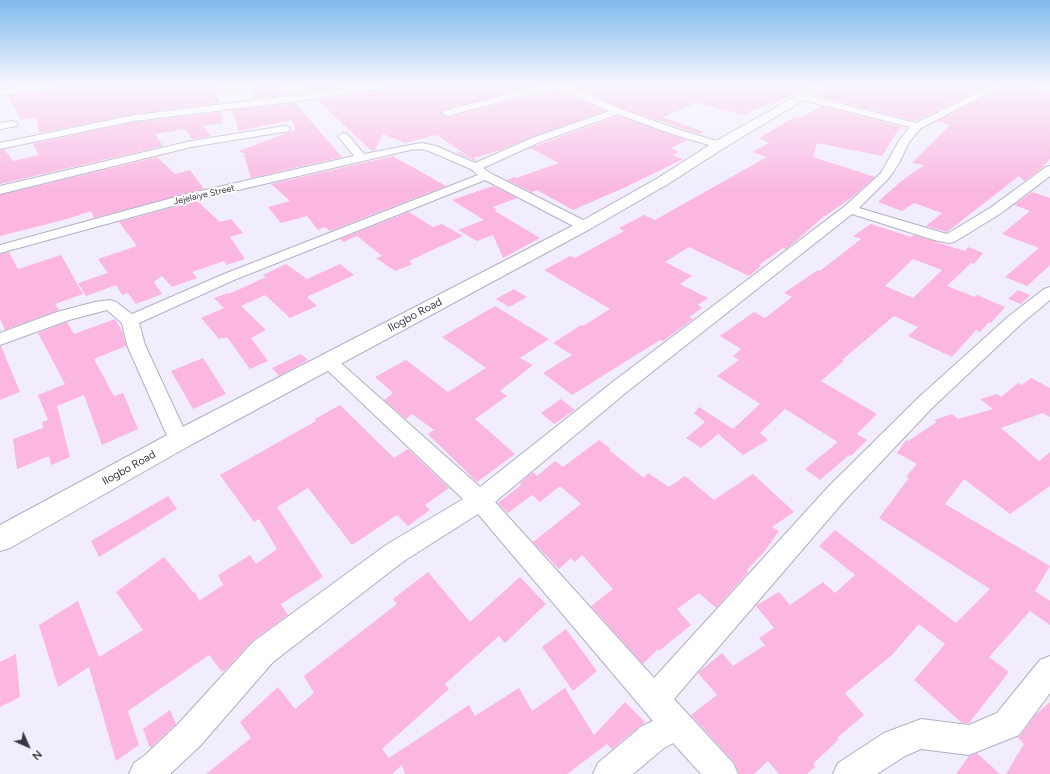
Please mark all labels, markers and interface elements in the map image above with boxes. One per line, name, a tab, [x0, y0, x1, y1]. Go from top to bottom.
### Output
street label: Jejelaiye Street	[172, 183, 236, 207]
street label: Ilogbo Road	[386, 295, 444, 335]
street label: Ilogbo Road	[100, 448, 158, 488]
north arrow	[8, 726, 48, 766]
text: N	[29, 747, 44, 762]

